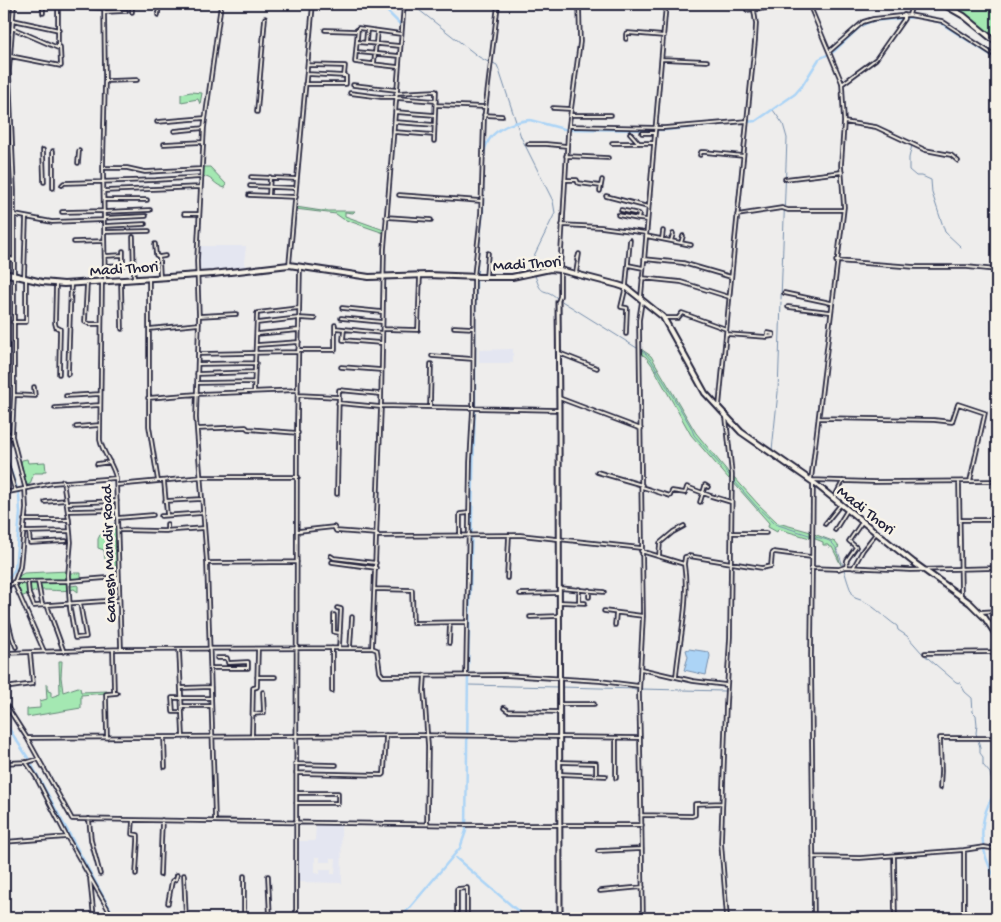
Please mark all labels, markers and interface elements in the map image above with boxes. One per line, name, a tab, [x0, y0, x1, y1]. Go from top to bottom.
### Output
street label: Madi Thori	[492, 254, 562, 277]
street label: Madi Thori	[89, 259, 159, 282]
street label: Ganesh Mandir Road	[99, 483, 122, 623]
street label: Madi Thori	[832, 483, 898, 540]

